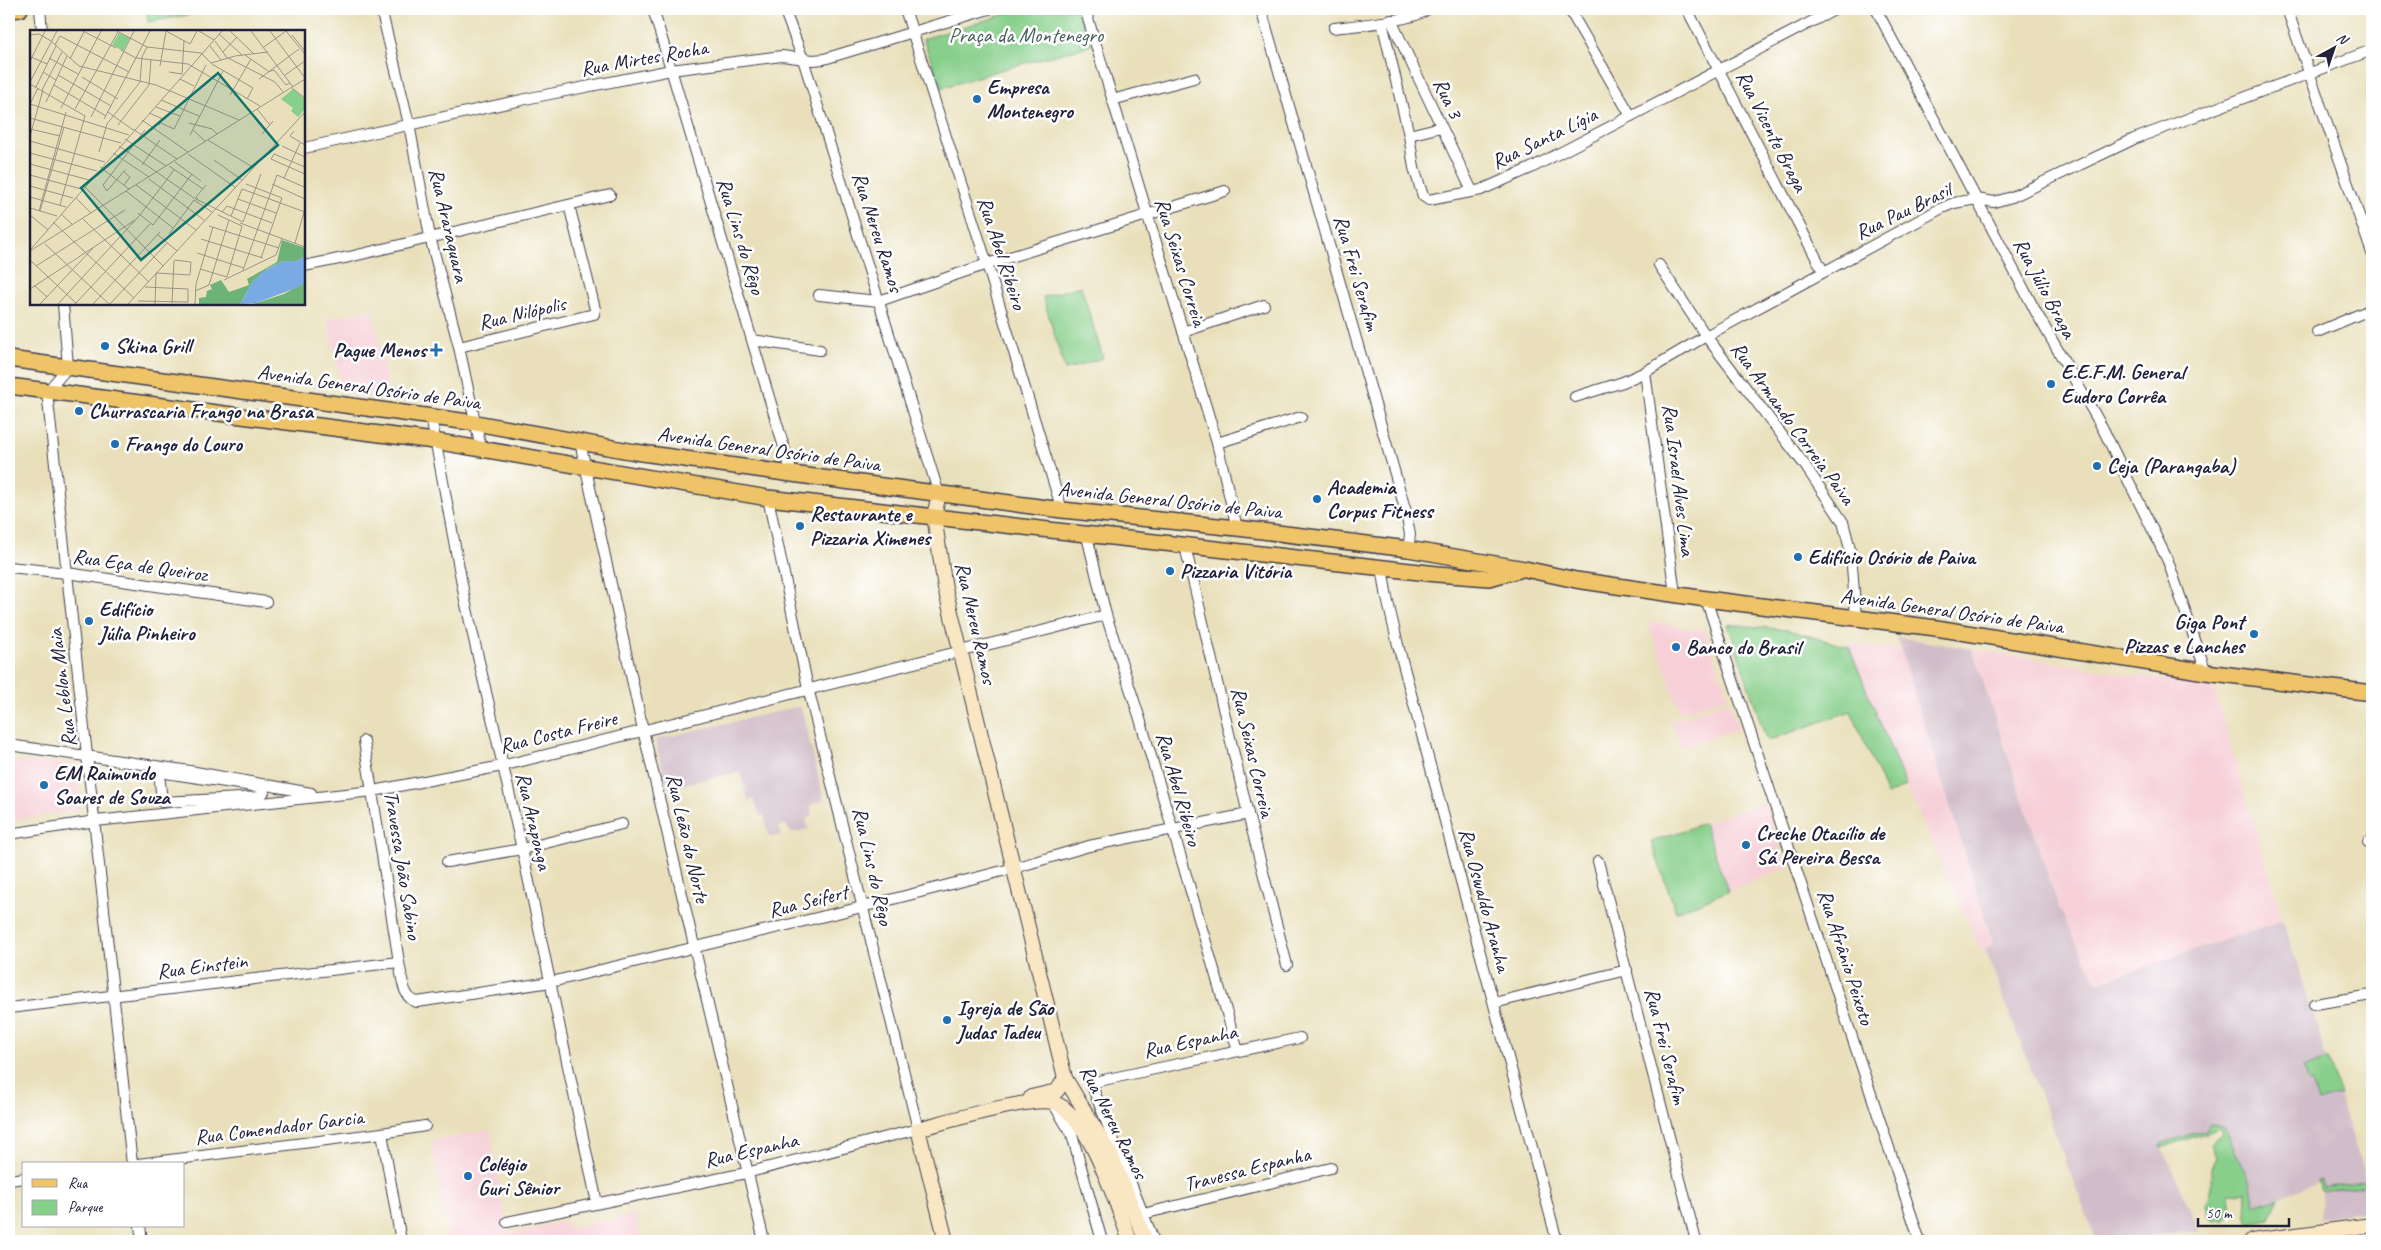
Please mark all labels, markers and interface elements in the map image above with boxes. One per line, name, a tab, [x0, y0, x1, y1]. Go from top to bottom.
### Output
park label: Praça da Montenegro	[949, 22, 1105, 48]
north arrow	[2308, 22, 2358, 72]
text: N	[2333, 29, 2353, 49]
inset map	[30, 30, 305, 305]
street label: Rua Mirtes Rocha	[578, 34, 712, 82]
street label: Rua Vicente Braga	[1730, 66, 1814, 198]
place label: Empresa Montenegro	[987, 74, 1074, 124]
street label: Rua 3	[1427, 74, 1469, 124]
marker: Empresa Montenegro	[971, 93, 983, 105]
street label: Rua Santa Lígia	[1487, 101, 1602, 175]
street label: Rua Araraquara	[423, 166, 475, 286]
street label: Rua Nereu Ramos	[846, 169, 910, 297]
street label: Rua Lins do Rêgo	[711, 175, 771, 299]
street label: Rua Pau Brasil	[1851, 175, 1958, 245]
street label: Rua Abel Ribeiro	[972, 193, 1033, 314]
street label: Rua Seixas Correia	[1149, 195, 1214, 331]
street label: Rua Frei Serafim	[1328, 212, 1386, 335]
street label: Rua Júlio Braga	[2008, 233, 2083, 344]
street label: Rua Nilópolis	[476, 290, 570, 336]
place label: Skina Grill	[115, 333, 195, 359]
street label: Rua Armando Correia Paiva	[1725, 336, 1862, 511]
place label: Pague Menos	[333, 337, 429, 363]
marker: Skina Grill	[99, 340, 111, 352]
marker: Pague Menos	[430, 344, 442, 356]
street label: Avenida General Osório de Paiva	[256, 358, 484, 416]
place label: E.E.F.M. General Eudoro Corrêa	[2061, 359, 2189, 409]
marker: E.E.F.M. General Eudoro Corrêa	[2045, 378, 2057, 390]
place label: Churrascaria Frango na Brasa	[89, 398, 314, 424]
street label: Rua Israel Alves Lima	[1657, 403, 1701, 559]
marker: Churrascaria Frango na Brasa	[73, 405, 85, 417]
street label: Avenida General Osório de Paiva	[656, 420, 884, 478]
place label: Frango do Louro	[125, 431, 243, 457]
marker: Frango do Louro	[109, 438, 121, 450]
place label: Ceja (Parangaba)	[2107, 453, 2237, 479]
marker: Ceja (Parangaba)	[2091, 460, 2103, 472]
place label: Academia Corpus Fitness	[1327, 474, 1435, 524]
street label: Avenida General Osório de Paiva	[1057, 475, 1285, 525]
marker: Academia Corpus Fitness	[1311, 493, 1323, 505]
place label: Restaurante e Pizzaria Ximenes	[810, 501, 933, 551]
marker: Restaurante e Pizzaria Ximenes	[794, 520, 806, 532]
street label: Rua Eça de Queiroz	[71, 543, 211, 588]
place label: Edifício Osório de Paiva	[1808, 544, 1977, 570]
marker: Edifício Osório de Paiva	[1792, 551, 1804, 563]
place label: Pizzaria Vitória	[1180, 558, 1293, 584]
street label: Rua Nereu Ramos	[949, 560, 1003, 688]
marker: Pizzaria Vitória	[1164, 565, 1176, 577]
street label: Avenida General Osório de Paiva	[1839, 582, 2067, 640]
place label: Edifício Júlia Pinheiro	[97, 596, 196, 646]
place label: Giga Pont Pizzas e Lanches	[2124, 609, 2247, 659]
marker: Edifício Júlia Pinheiro	[83, 615, 95, 627]
street label: Rua Leblon Maia	[42, 626, 82, 749]
marker: Giga Pont Pizzas e Lanches	[2248, 628, 2260, 640]
place label: Banco do Brasil	[1686, 634, 1805, 660]
marker: Banco do Brasil	[1670, 641, 1682, 653]
street label: Rua Seixas Correia	[1225, 684, 1281, 822]
street label: Rua Costa Freire	[497, 704, 621, 759]
street label: Rua Abel Ribeiro	[1150, 729, 1208, 850]
place label: EM Raimundo Soares de Souza	[54, 760, 171, 810]
street label: Rua Araponga	[510, 770, 558, 874]
street label: Rua Leão do Norte	[661, 771, 716, 907]
marker: EM Raimundo Soares de Souza	[38, 779, 50, 791]
street label: Travessa João Sabino	[378, 789, 428, 943]
street label: Rua Lins do Rêgo	[847, 805, 900, 929]
place label: Creche Otacílio de Sá Pereira Bessa	[1756, 820, 1886, 870]
street label: Rua Oswaldo Aranha	[1453, 825, 1517, 977]
marker: Creche Otacílio de Sá Pereira Bessa	[1740, 839, 1752, 851]
street label: Rua Seifert	[766, 878, 853, 923]
street label: Rua Afrânio Peixoto	[1812, 886, 1881, 1029]
street label: Rua Einstein	[155, 948, 249, 984]
street label: Rua Frei Serafim	[1639, 985, 1693, 1108]
place label: Igreja de São Judas Tadeu	[955, 995, 1055, 1045]
marker: Igreja de São Judas Tadeu	[941, 1014, 953, 1026]
street label: Rua Espanha	[1141, 1018, 1241, 1064]
street label: Rua Nereu Ramos	[1074, 1061, 1155, 1185]
street label: Rua Comendador Garcia	[193, 1103, 367, 1150]
street label: Rua Espanha	[702, 1126, 802, 1173]
street label: Travessa Espanha	[1181, 1140, 1314, 1197]
place label: Colégio Guri Sênior	[478, 1151, 561, 1201]
legend	[22, 1162, 185, 1228]
marker: Colégio Guri Sênior	[462, 1170, 474, 1182]
text: Rua	[68, 1174, 88, 1193]
scale bar	[2198, 1195, 2290, 1227]
text: Parque	[68, 1198, 104, 1217]
text: 50 m	[2206, 1204, 2233, 1223]

